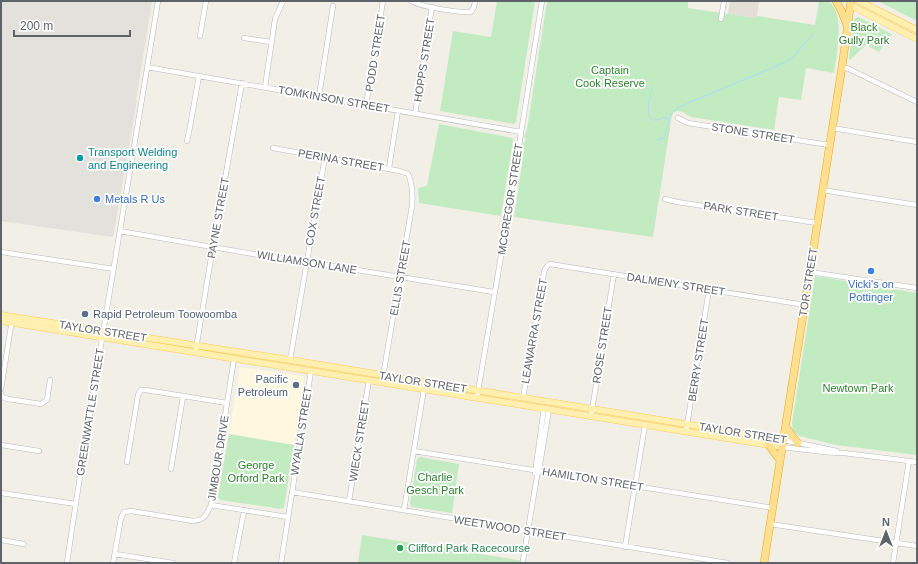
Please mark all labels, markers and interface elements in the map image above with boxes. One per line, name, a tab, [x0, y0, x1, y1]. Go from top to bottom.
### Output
scale bar	[14, 12, 130, 38]
street label: PODD STREET	[363, 13, 387, 93]
street label: HOPPS STREET	[411, 17, 437, 103]
text: 200 m	[20, 19, 53, 33]
park label: Black Gully Park	[839, 21, 890, 46]
park label: Captain Cook Reserve	[575, 64, 645, 89]
street label: TOMKINSON STREET	[277, 83, 391, 115]
street label: STONE STREET	[711, 120, 796, 146]
street label: MCGREGOR STREET	[495, 142, 525, 255]
place label: Transport Welding and Engineering	[88, 146, 177, 171]
street label: PERINA STREET	[297, 147, 385, 173]
marker: Transport Welding and Engineering	[75, 153, 85, 163]
street label: COX STREET	[303, 175, 327, 247]
street label: PAYNE STREET	[205, 176, 231, 259]
place label: Metals R Us	[105, 193, 165, 205]
marker: Metals R Us	[92, 194, 102, 204]
street label: PARK STREET	[703, 199, 780, 223]
street label: ELLIS STREET	[387, 239, 413, 317]
street label: TOR STREET	[797, 246, 819, 317]
street label: WILLIAMSON LANE	[256, 248, 358, 276]
marker: Vicki's on Pottinger	[866, 266, 876, 276]
street label: DALMENY STREET	[626, 270, 726, 298]
street label: LEAWARRA STREET	[519, 277, 549, 385]
place label: Vicki's on Pottinger	[848, 278, 894, 303]
street label: ROSE STREET	[590, 305, 614, 384]
place label: Rapid Petroleum Toowoomba	[93, 308, 238, 320]
marker: Rapid Petroleum Toowoomba	[80, 309, 90, 319]
street label: BERRY STREET	[686, 317, 711, 402]
street label: TAYLOR STREET	[58, 318, 148, 344]
street label: GREENWATTLE STREET	[74, 347, 106, 477]
street label: TAYLOR STREET	[378, 369, 468, 395]
place label: Pacific Petroleum	[238, 373, 288, 398]
marker: Pacific Petroleum	[291, 380, 301, 390]
park label: Newtown Park	[823, 382, 894, 394]
street label: WYALLA STREET	[288, 386, 314, 476]
street label: WIECK STREET	[347, 399, 371, 483]
street label: JIMBOUR DRIVE	[205, 414, 231, 502]
street label: TAYLOR STREET	[698, 420, 788, 446]
park label: George Orford Park	[228, 459, 285, 484]
street label: HAMILTON STREET	[542, 465, 645, 493]
park label: Charlie Gesch Park	[406, 471, 464, 496]
north arrow	[866, 512, 906, 552]
street label: WEETWOOD STREET	[453, 513, 567, 543]
text: N	[882, 516, 890, 528]
place label: Clifford Park Racecourse	[408, 542, 530, 554]
marker: Clifford Park Racecourse	[395, 543, 405, 553]

